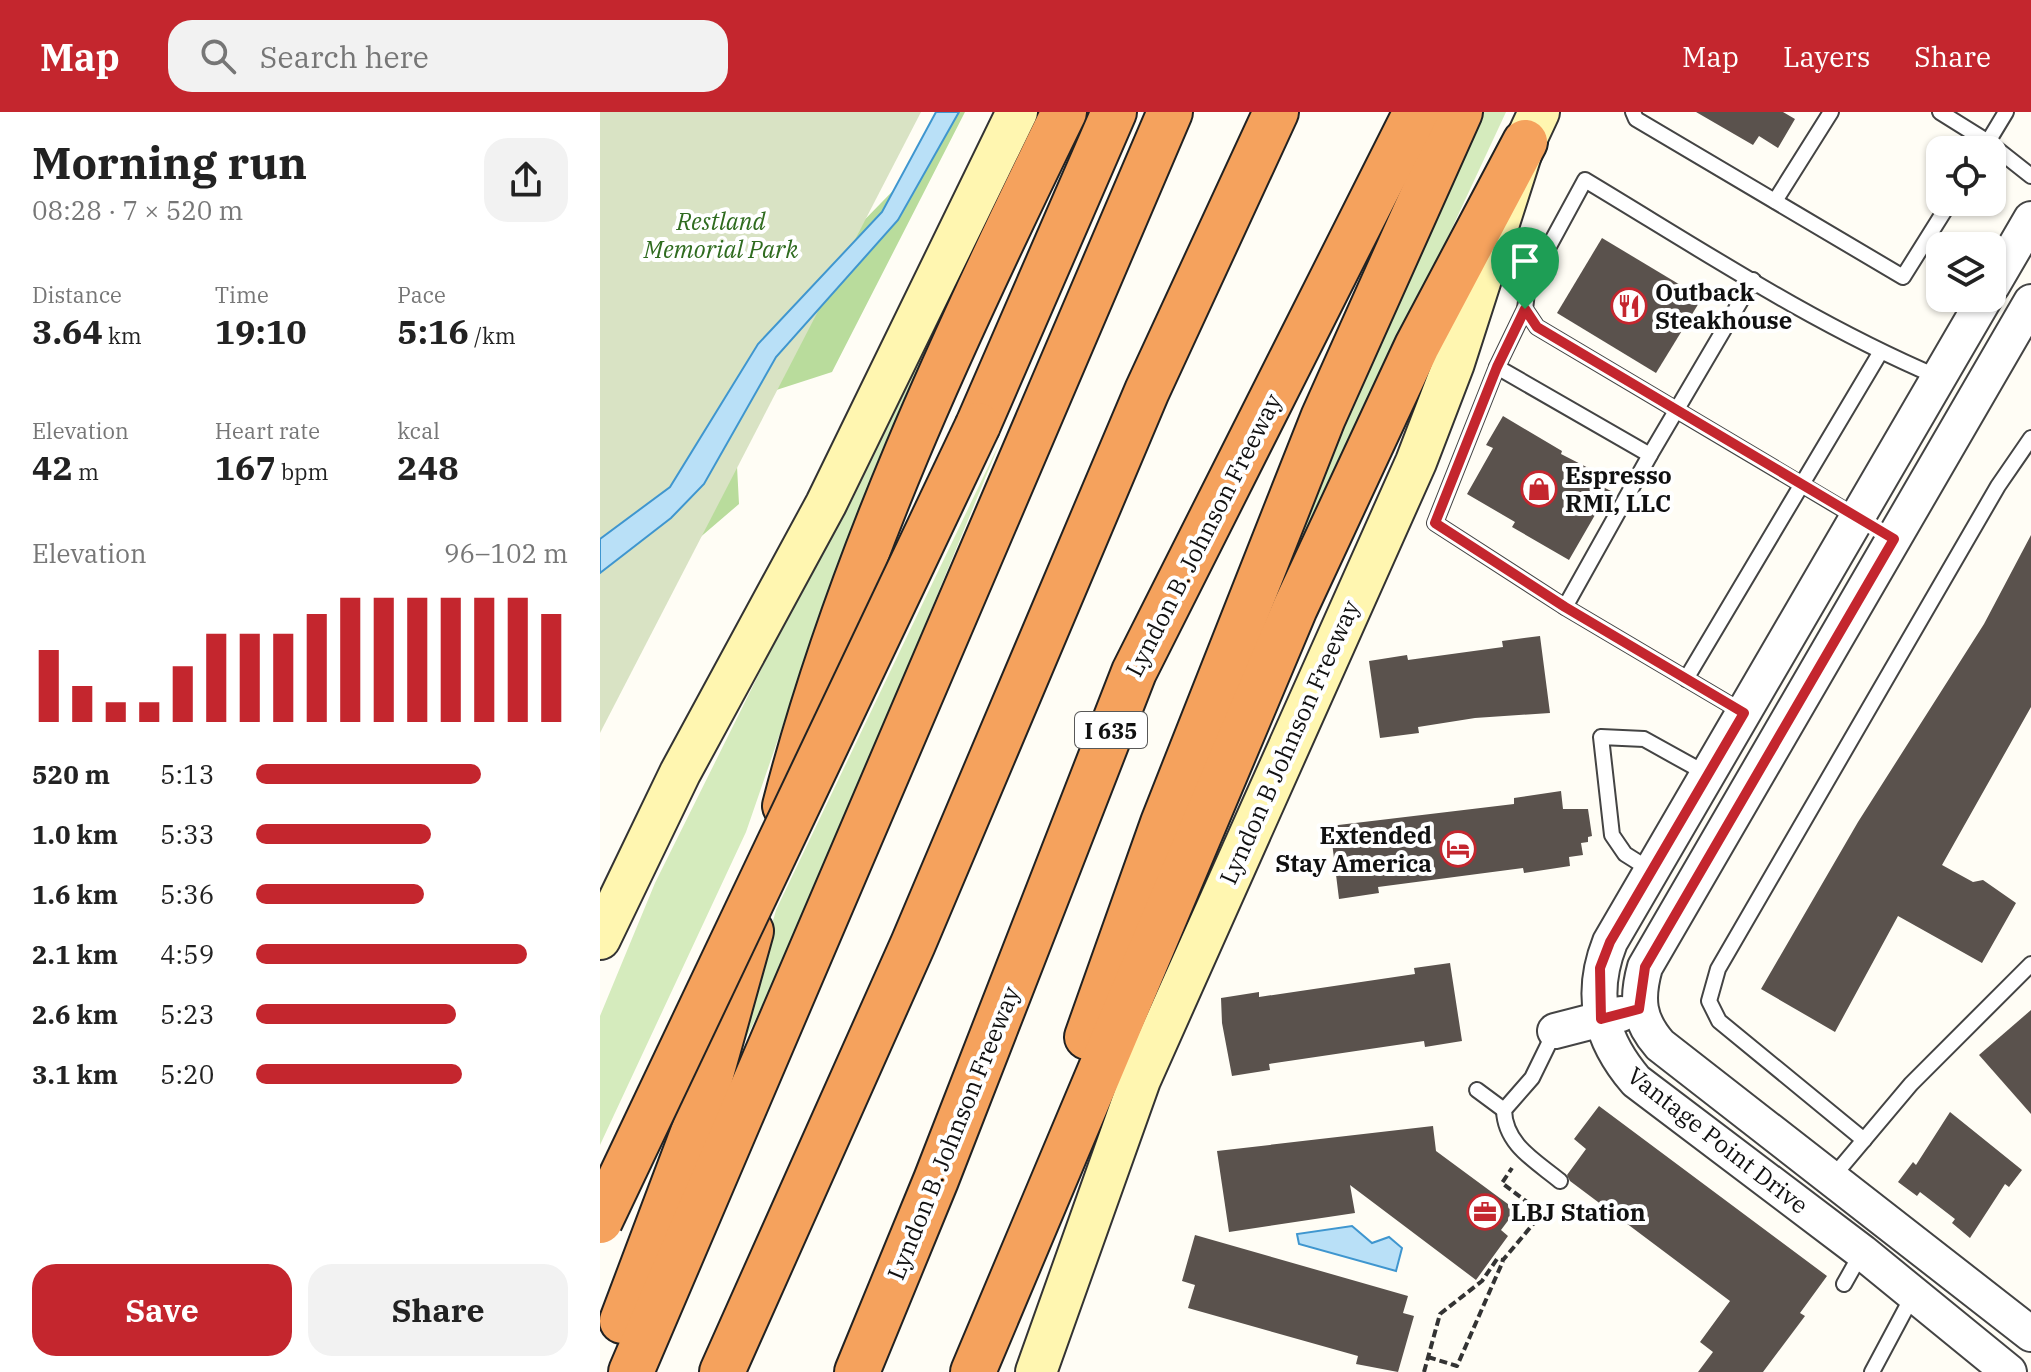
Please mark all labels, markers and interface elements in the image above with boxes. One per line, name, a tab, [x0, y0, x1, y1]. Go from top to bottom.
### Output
search box	[168, 20, 728, 92]
text: Map	[40, 32, 120, 81]
icon: search	[196, 34, 240, 78]
text: Search here	[260, 37, 429, 76]
text: Map	[1682, 38, 1739, 75]
text: Layers	[1783, 38, 1870, 75]
text: Share	[1914, 38, 1991, 75]
text: Morning run	[32, 134, 307, 191]
map controls	[1926, 136, 2006, 312]
button: locate	[1926, 136, 2006, 216]
button: share	[484, 138, 568, 222]
text: 08:28 · 7 × 520 m	[32, 193, 243, 227]
park label: Restland Memorial Park	[643, 205, 799, 265]
pin	[1491, 227, 1559, 309]
button: layers	[1926, 232, 2006, 312]
icon: arrive	[1503, 239, 1547, 283]
place label: Outback Steakhouse	[1655, 276, 1792, 336]
text: Distance	[32, 280, 122, 309]
text: Time	[215, 280, 269, 309]
text: Pace	[397, 280, 446, 309]
restaurant icon: Outback Steakhouse	[1610, 287, 1648, 325]
text: 3.64	[32, 309, 103, 353]
text: 19:10	[215, 309, 307, 353]
text: 5:16	[397, 309, 469, 353]
text: km	[103, 321, 142, 350]
text: /km	[469, 321, 516, 350]
street label: Lyndon B. Johnson Freeway	[1118, 388, 1289, 682]
text: Elevation	[32, 416, 129, 445]
text: Heart rate	[215, 416, 320, 445]
text: kcal	[397, 416, 440, 445]
text: 42	[32, 445, 73, 489]
text: 167	[215, 445, 276, 489]
text: 248	[397, 445, 459, 489]
text: m	[73, 457, 99, 486]
text: bpm	[276, 457, 329, 486]
place label: Espresso RMI, LLC	[1565, 459, 1672, 519]
shop icon: Espresso RMI, LLC	[1520, 470, 1558, 508]
text: Elevation	[32, 536, 147, 570]
text: 96–102 m	[444, 536, 568, 570]
street label: Lyndon B Johnson Freeway	[1212, 595, 1366, 889]
road number: I 635	[1075, 712, 1147, 748]
text: 520 m	[32, 757, 110, 791]
text: 5:13	[160, 757, 214, 791]
text: 1.0 km	[32, 817, 118, 851]
text: 5:33	[160, 817, 214, 851]
place label: Extended Stay America	[1275, 819, 1432, 879]
hotel icon: Extended Stay America	[1439, 830, 1477, 868]
text: 1.6 km	[32, 877, 118, 911]
text: 5:36	[160, 877, 214, 911]
text: 2.1 km	[32, 937, 118, 971]
text: 4:59	[160, 937, 214, 971]
street label: Lyndon B. Johnson Freeway	[879, 981, 1027, 1284]
text: 2.6 km	[32, 997, 118, 1031]
text: 5:23	[160, 997, 214, 1031]
text: 3.1 km	[32, 1057, 118, 1091]
text: 5:20	[160, 1057, 214, 1091]
street label: Vantage Point Drive	[1621, 1059, 1815, 1221]
office icon: LBJ Station	[1466, 1193, 1504, 1231]
place label: LBJ Station	[1511, 1196, 1646, 1228]
button: Save	[32, 1264, 292, 1356]
button: Share	[308, 1264, 568, 1356]

